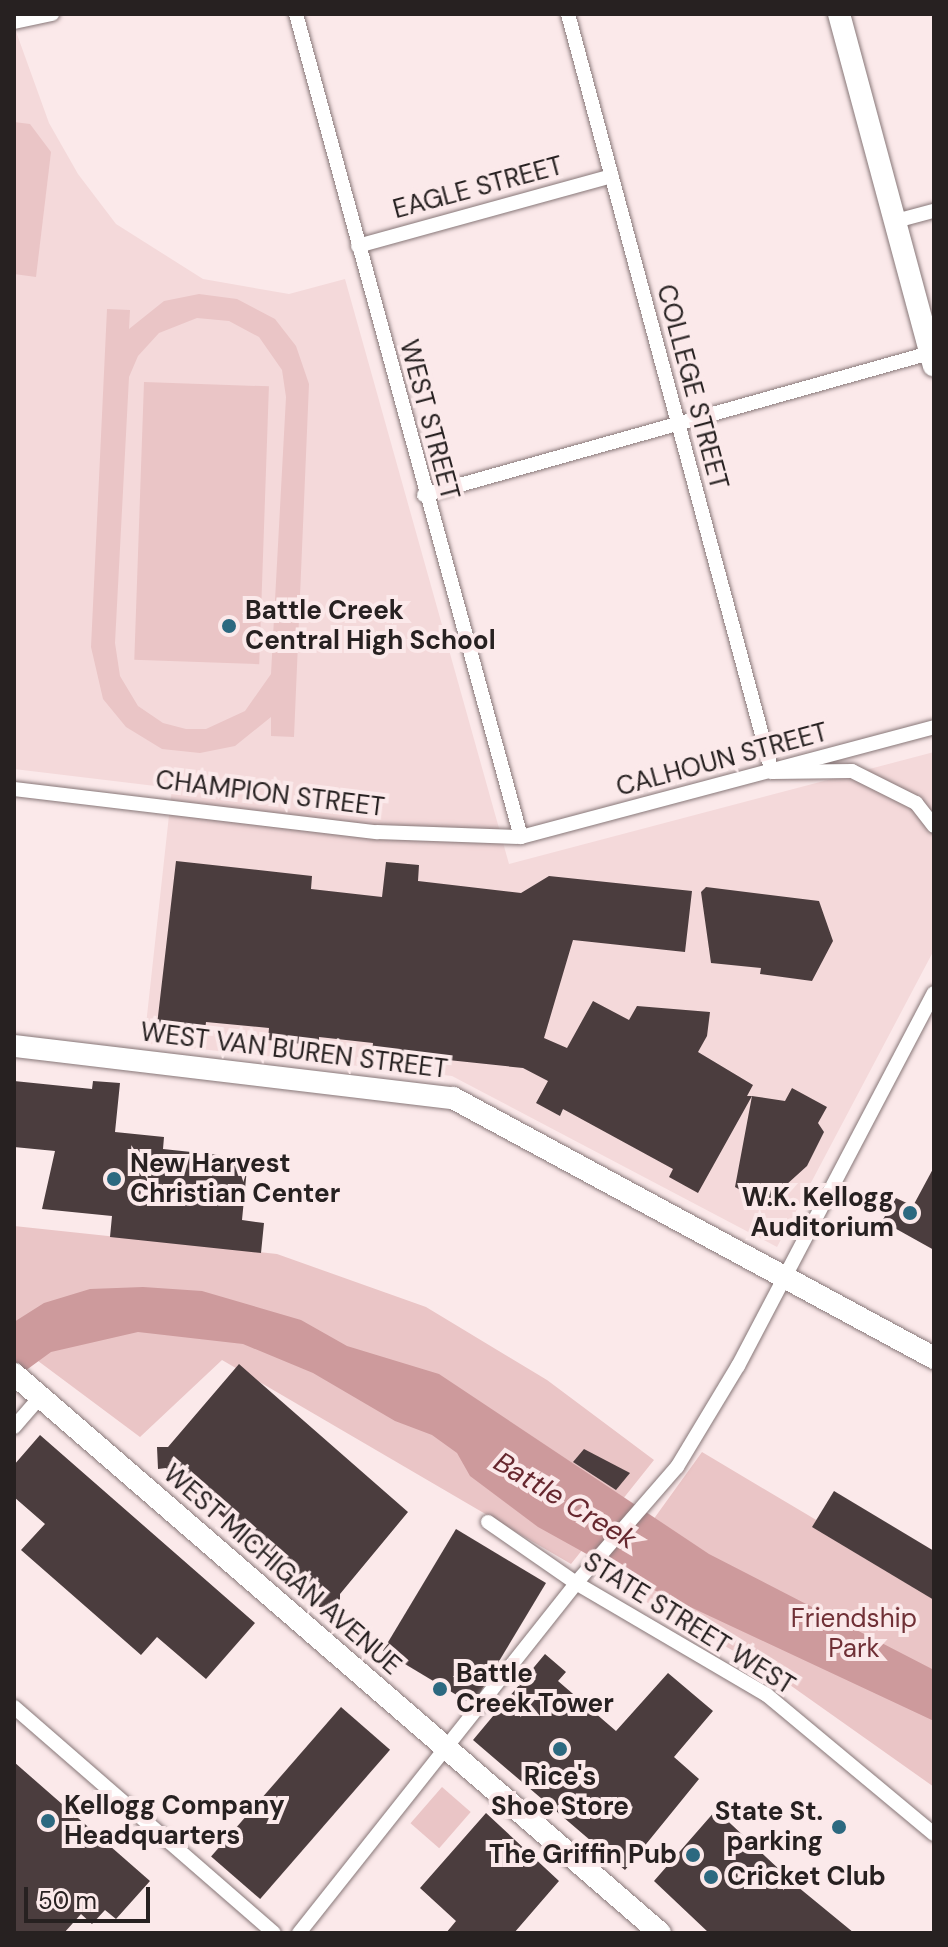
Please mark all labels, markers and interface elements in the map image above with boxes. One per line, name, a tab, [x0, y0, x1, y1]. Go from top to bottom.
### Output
street label: EAGLE STREET	[390, 150, 566, 226]
street label: COLLEGE STREET	[650, 281, 734, 493]
street label: WEST STREET	[393, 336, 465, 504]
place label: Battle Creek Central High School	[245, 595, 496, 656]
marker: Battle Creek Central High School	[220, 617, 238, 635]
street label: CALHOUN STREET	[613, 717, 831, 803]
street label: CHAMPION STREET	[154, 764, 386, 824]
street label: WEST VAN BUREN STREET	[139, 1017, 449, 1085]
place label: New Harvest Christian Center	[130, 1148, 340, 1210]
marker: New Harvest Christian Center	[105, 1170, 123, 1188]
place label: W.K. Kellogg Auditorium	[742, 1182, 894, 1244]
marker: W.K. Kellogg Auditorium	[901, 1204, 919, 1222]
water label: Battle Creek	[488, 1445, 642, 1557]
street label: WEST MICHIGAN AVENUE	[157, 1458, 407, 1682]
street label: STATE STREET WEST	[578, 1546, 800, 1702]
park label: Friendship Park	[791, 1603, 917, 1664]
place label: Battle Creek Tower	[456, 1658, 614, 1720]
marker: Battle Creek Tower	[431, 1680, 449, 1698]
marker: Rice's Shoe Store	[551, 1740, 569, 1758]
place label: Rice's Shoe Store	[491, 1761, 629, 1822]
place label: Kellogg Company Headquarters	[64, 1790, 285, 1852]
place label: State St. parking	[715, 1796, 823, 1858]
marker: Kellogg Company Headquarters	[39, 1812, 57, 1830]
marker: State St. parking	[830, 1818, 848, 1836]
place label: The Griffin Pub	[489, 1839, 677, 1871]
marker: The Griffin Pub	[684, 1846, 702, 1864]
place label: Cricket Club	[727, 1861, 886, 1893]
marker: Cricket Club	[702, 1868, 720, 1886]
scale bar	[28, 1871, 154, 1921]
text: 50 m	[38, 1885, 97, 1916]

